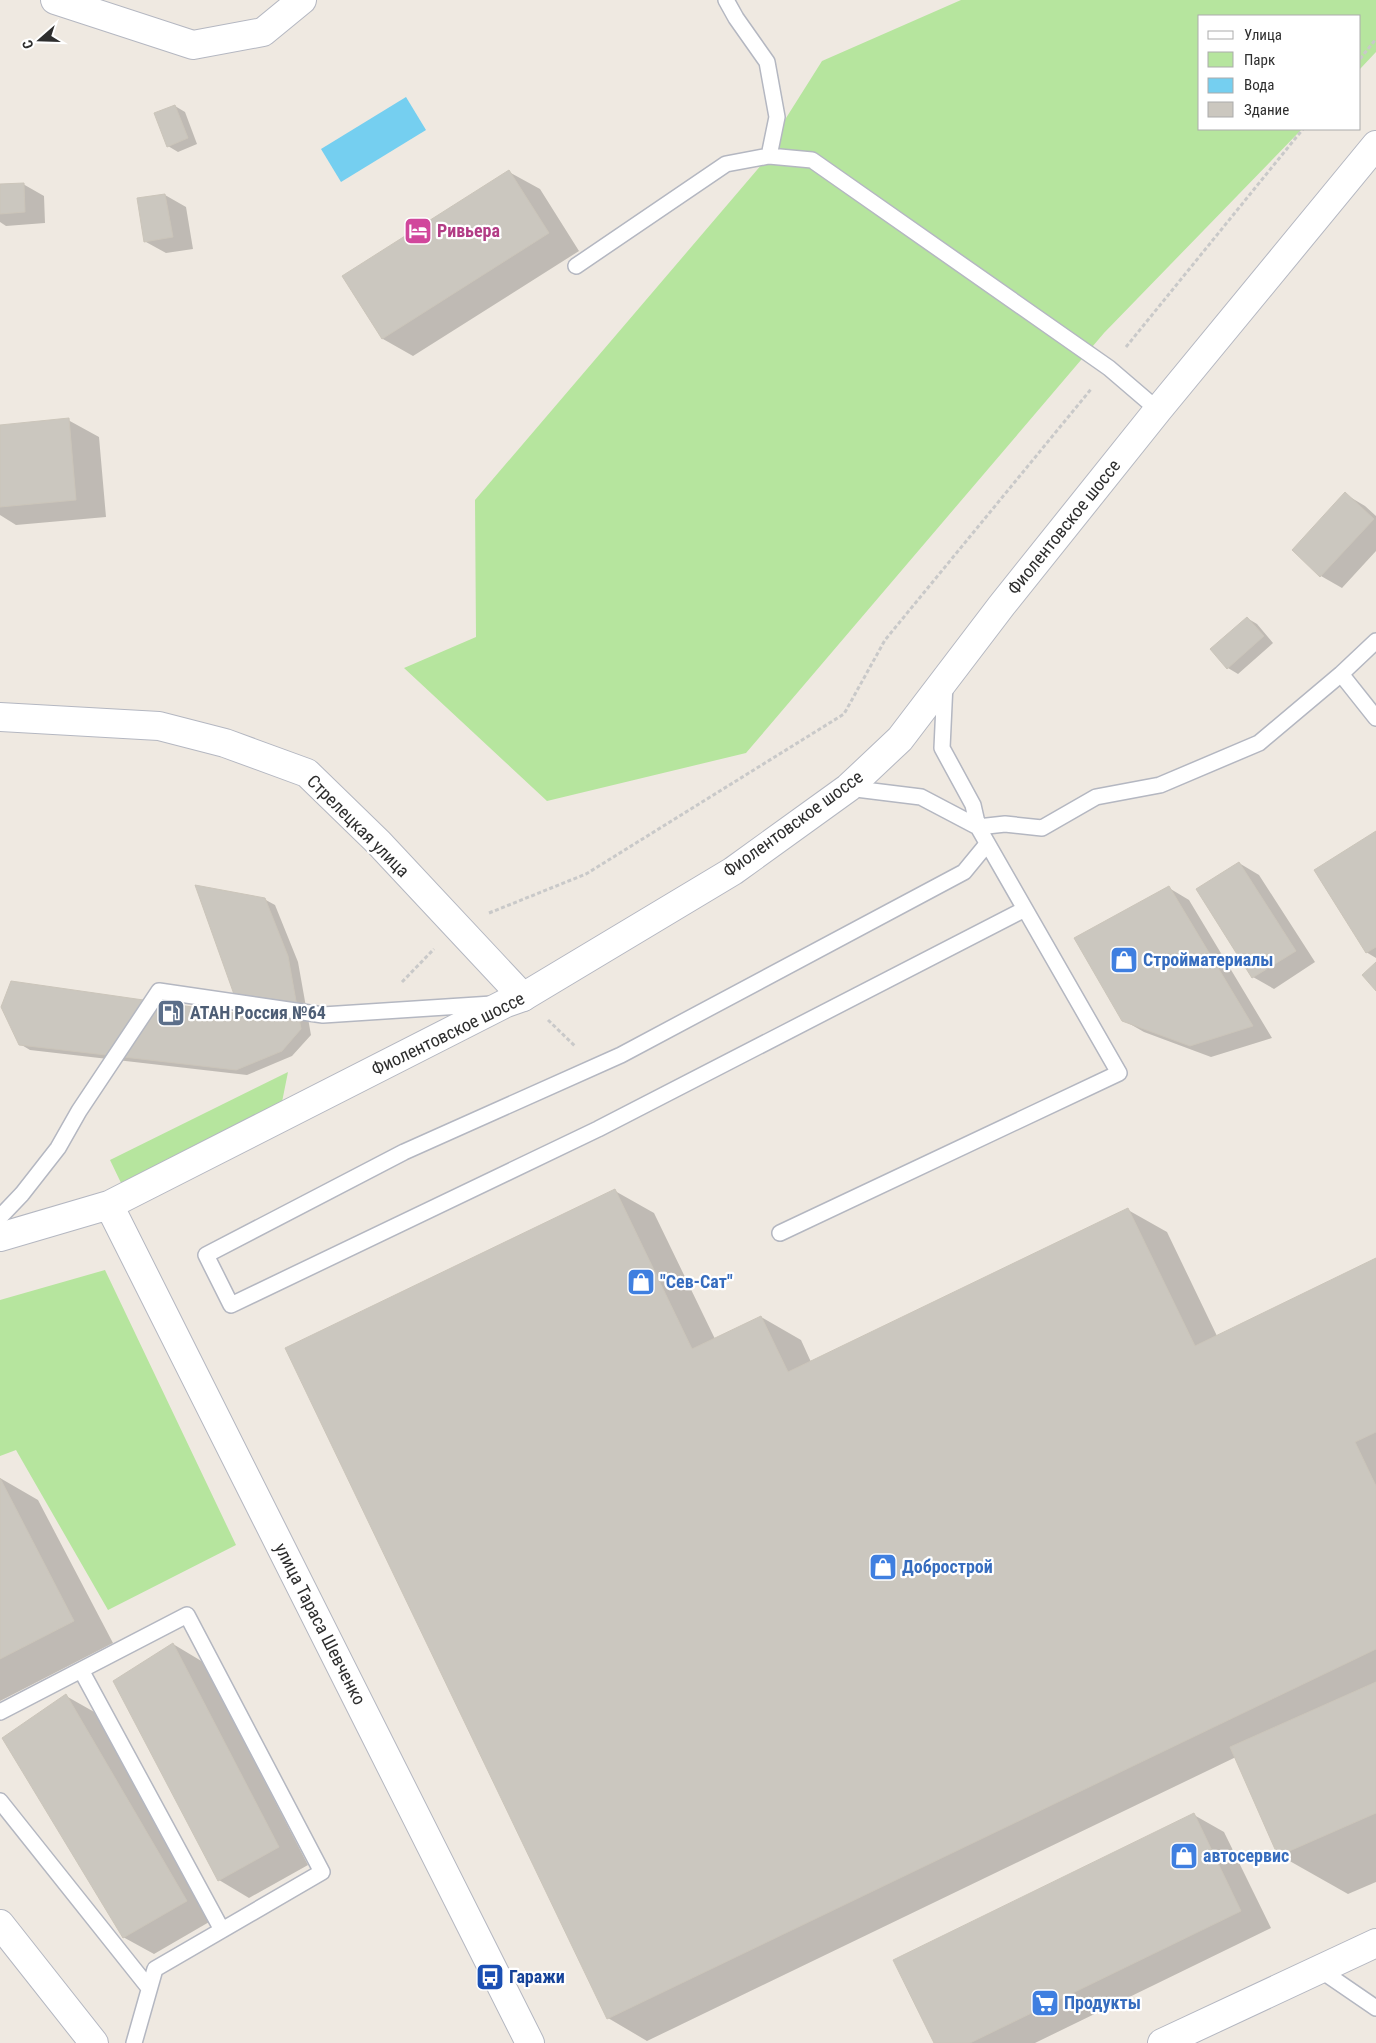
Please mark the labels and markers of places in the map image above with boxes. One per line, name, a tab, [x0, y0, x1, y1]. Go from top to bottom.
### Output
hotel icon: Ривьера	[403, 216, 433, 246]
place label: Ривьера	[437, 220, 500, 241]
shop icon: Стройматериалы	[1109, 945, 1139, 975]
place label: Стройматериалы	[1143, 949, 1273, 970]
fuel station icon: АТАН Россия №64	[156, 998, 186, 1028]
place label: АТАН Россия №64	[190, 1002, 326, 1023]
shop icon: "Сев-Сат"	[626, 1267, 656, 1297]
place label: "Сев-Сат"	[660, 1271, 733, 1292]
shop icon: Добрострой	[868, 1552, 898, 1582]
place label: Добрострой	[902, 1556, 993, 1577]
shop icon: автосервис	[1169, 1841, 1199, 1871]
place label: автосервис	[1203, 1845, 1289, 1866]
bus stop icon: Гаражи	[475, 1962, 505, 1992]
place label: Гаражи	[509, 1966, 565, 1987]
supermarket icon: Продукты	[1030, 1988, 1060, 2018]
place label: Продукты	[1064, 1992, 1141, 2013]

